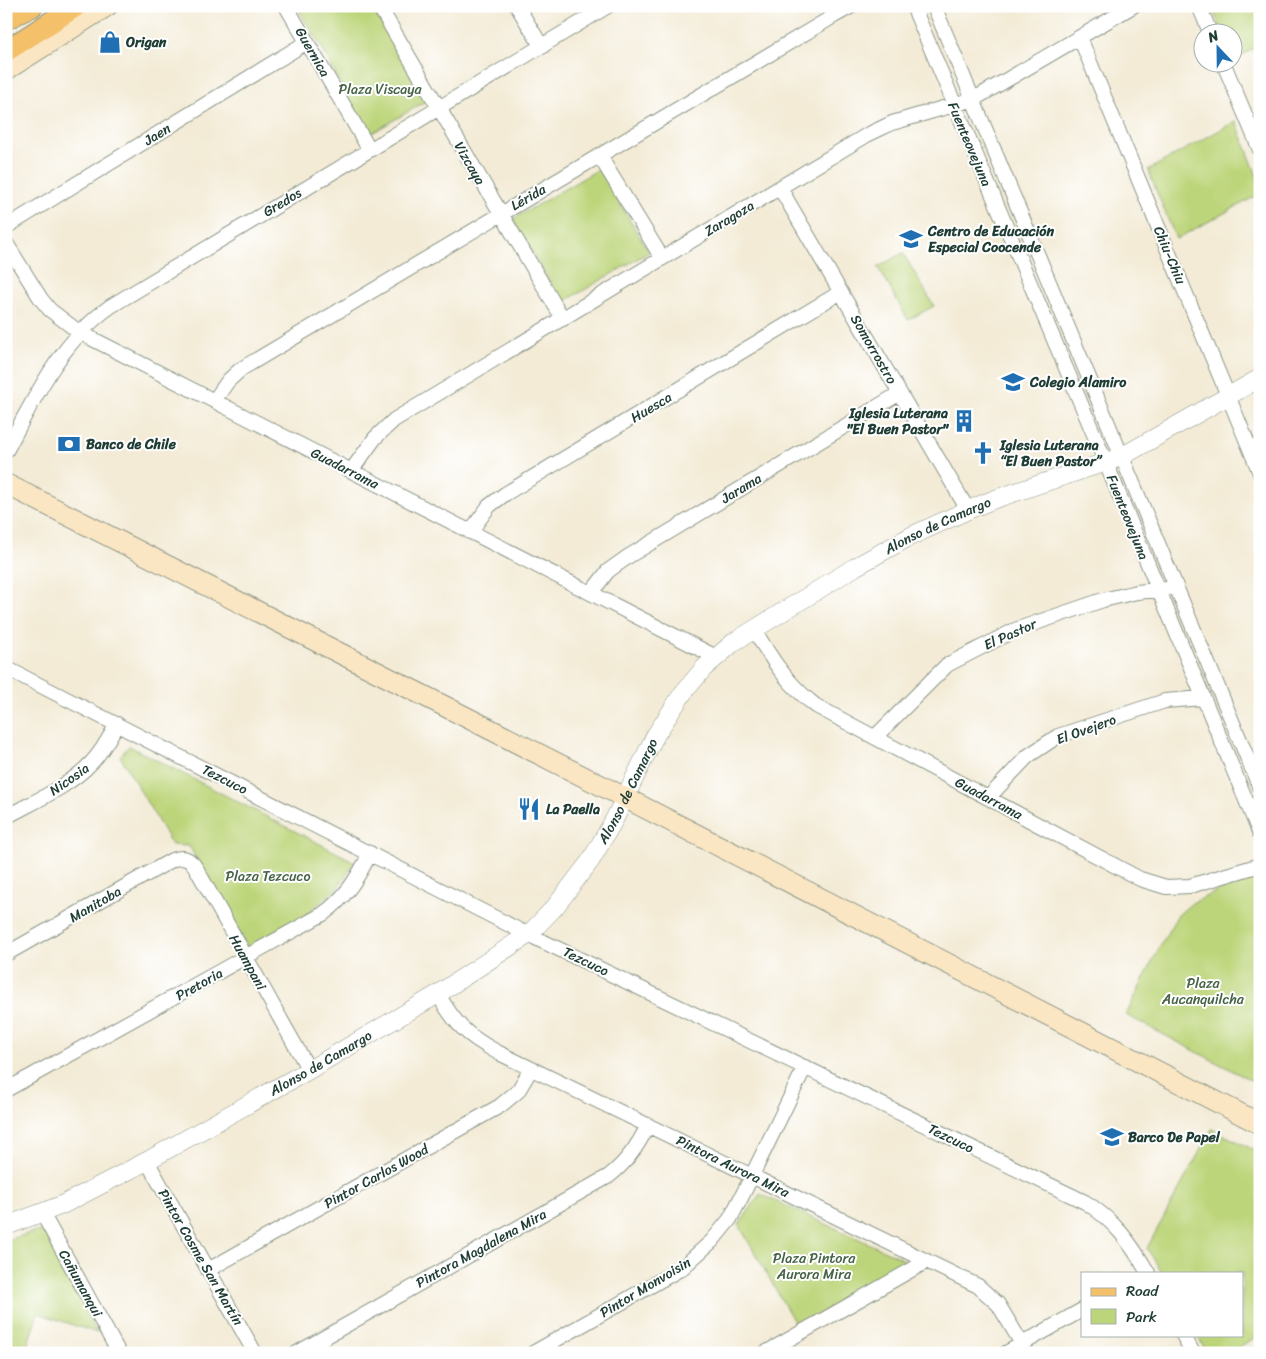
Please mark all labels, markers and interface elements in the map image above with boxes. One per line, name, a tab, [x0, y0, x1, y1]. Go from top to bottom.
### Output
street label: Guernica	[288, 22, 337, 82]
north arrow	[1194, 22, 1244, 72]
text: N	[1203, 23, 1223, 50]
shop icon: Origan	[97, 29, 123, 55]
place label: Origan	[125, 30, 167, 55]
park label: Plaza Viscaya	[338, 77, 423, 102]
street label: Fuenteovejuna	[940, 98, 999, 191]
street label: Jaen	[138, 116, 176, 153]
street label: Vizcaya	[447, 137, 492, 190]
street label: Lérida	[506, 177, 552, 218]
street label: Gredos	[258, 181, 307, 224]
street label: Zaragoza	[699, 194, 759, 243]
place label: Centro de Educación Especial Coocende	[927, 219, 1054, 260]
street label: Chiu-Chiu	[1146, 222, 1193, 289]
school or university icon: Centro de Educación Especial Coocende	[898, 226, 924, 252]
street label: Somorrostro	[843, 309, 904, 389]
school or university icon: Colegio Alamiro	[1000, 369, 1026, 395]
place label: Colegio Alamiro	[1029, 370, 1127, 395]
street label: Huesca	[625, 385, 677, 430]
place label: Iglesia Luterana "El Buen Pastor"	[846, 401, 949, 442]
building icon: Iglesia Luterana "El Buen Pastor"	[951, 408, 977, 434]
bank icon: Banco de Chile	[56, 431, 82, 457]
place label: Banco de Chile	[86, 432, 177, 457]
place label: Iglesia Luterana “El Buen Pastor”	[999, 433, 1104, 474]
church icon: Iglesia Luterana “El Buen Pastor”	[970, 440, 996, 466]
street label: Guadarrama	[306, 441, 384, 497]
street label: Jarama	[715, 466, 767, 511]
street label: Fuenteovejuna	[1099, 471, 1156, 564]
street label: Alonso de Camargo	[879, 490, 995, 562]
street label: El Pastor	[980, 611, 1042, 657]
street label: El Ovejero	[1053, 707, 1120, 752]
street label: Alonso de Camargo	[590, 734, 665, 850]
street label: Nicosia	[44, 756, 95, 803]
street label: Tezcuco	[197, 757, 252, 802]
street label: Guadarrama	[950, 770, 1028, 827]
restaurant icon: La Paella	[516, 796, 542, 822]
place label: La Paella	[546, 797, 600, 822]
park label: Plaza Tezcuco	[226, 864, 311, 889]
street label: Manitoba	[64, 879, 126, 930]
street label: Huampani	[222, 929, 274, 996]
street label: Tezcuco	[558, 940, 613, 983]
street label: Pretoria	[171, 961, 228, 1008]
park label: Plaza Aucanquilcha	[1161, 971, 1245, 1012]
street label: Alonso de Camargo	[264, 1023, 377, 1103]
street label: Tezcuco	[923, 1117, 978, 1160]
school or university icon: Barco De Papel	[1099, 1124, 1125, 1150]
place label: Barco De Papel	[1128, 1125, 1221, 1150]
street label: Pintora Aurora Mira	[672, 1128, 795, 1205]
street label: Pintor Carlos Wood	[319, 1136, 435, 1216]
street label: Pintor Cosme San Martín	[151, 1184, 250, 1331]
street label: Pintora Magdalena Mira	[411, 1202, 551, 1295]
street label: Cañumanqui	[52, 1245, 110, 1323]
park label: Plaza Pintora Aurora Mira	[773, 1246, 856, 1287]
street label: Pintor Monvoisin	[595, 1250, 696, 1325]
legend	[1081, 1272, 1244, 1336]
text: Road	[1126, 1278, 1159, 1304]
text: Park	[1126, 1304, 1157, 1330]

